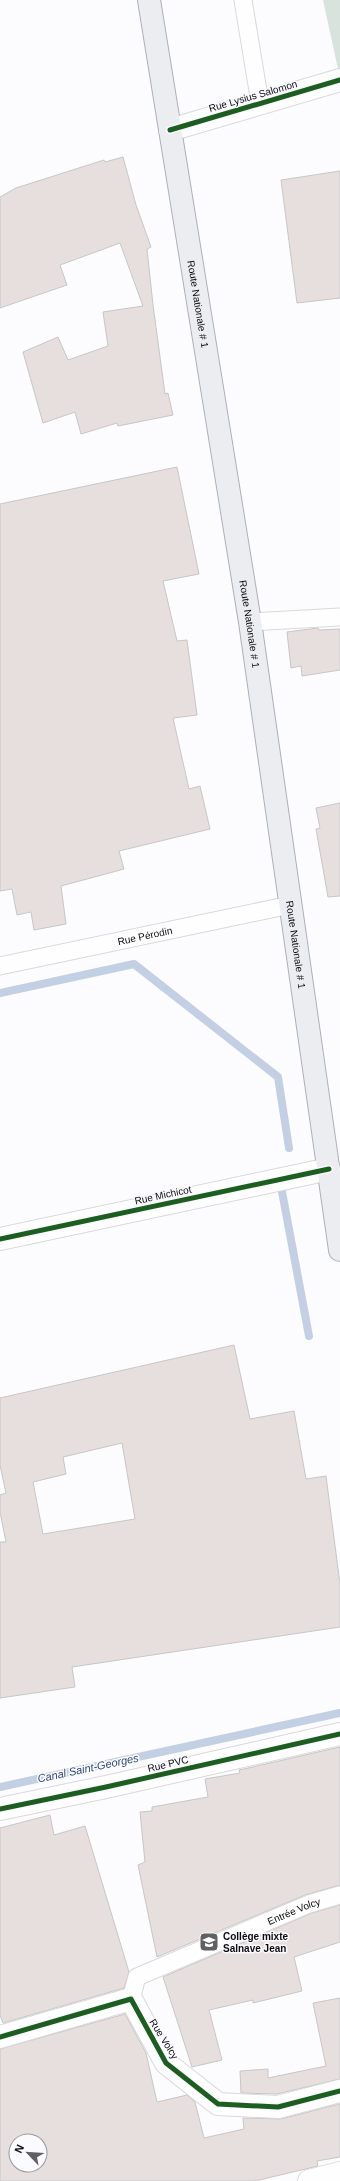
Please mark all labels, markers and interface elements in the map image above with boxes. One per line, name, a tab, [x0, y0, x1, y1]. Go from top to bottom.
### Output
street label: Rue Lysius Salomon	[208, 78, 298, 114]
street label: Route Nationale # 1	[186, 259, 211, 349]
street label: Route Nationale # 1	[238, 579, 262, 669]
street label: Route Nationale # 1	[285, 900, 308, 990]
street label: Rue Pérodin	[116, 924, 173, 947]
street label: Rue Michicot	[134, 1184, 193, 1206]
water label: Canal Saint-Georges	[37, 1751, 140, 1785]
street label: Rue PVC	[146, 1754, 190, 1774]
street label: Entrée Volcy	[266, 1896, 322, 1927]
school or university icon: Collège mixte Salnave Jean	[198, 1931, 220, 1953]
place label: Collège mixte Salnave Jean	[223, 1931, 288, 1954]
street label: Rue Volcy	[147, 2017, 181, 2061]
north arrow	[8, 2133, 48, 2173]
text: N	[12, 2143, 26, 2155]

